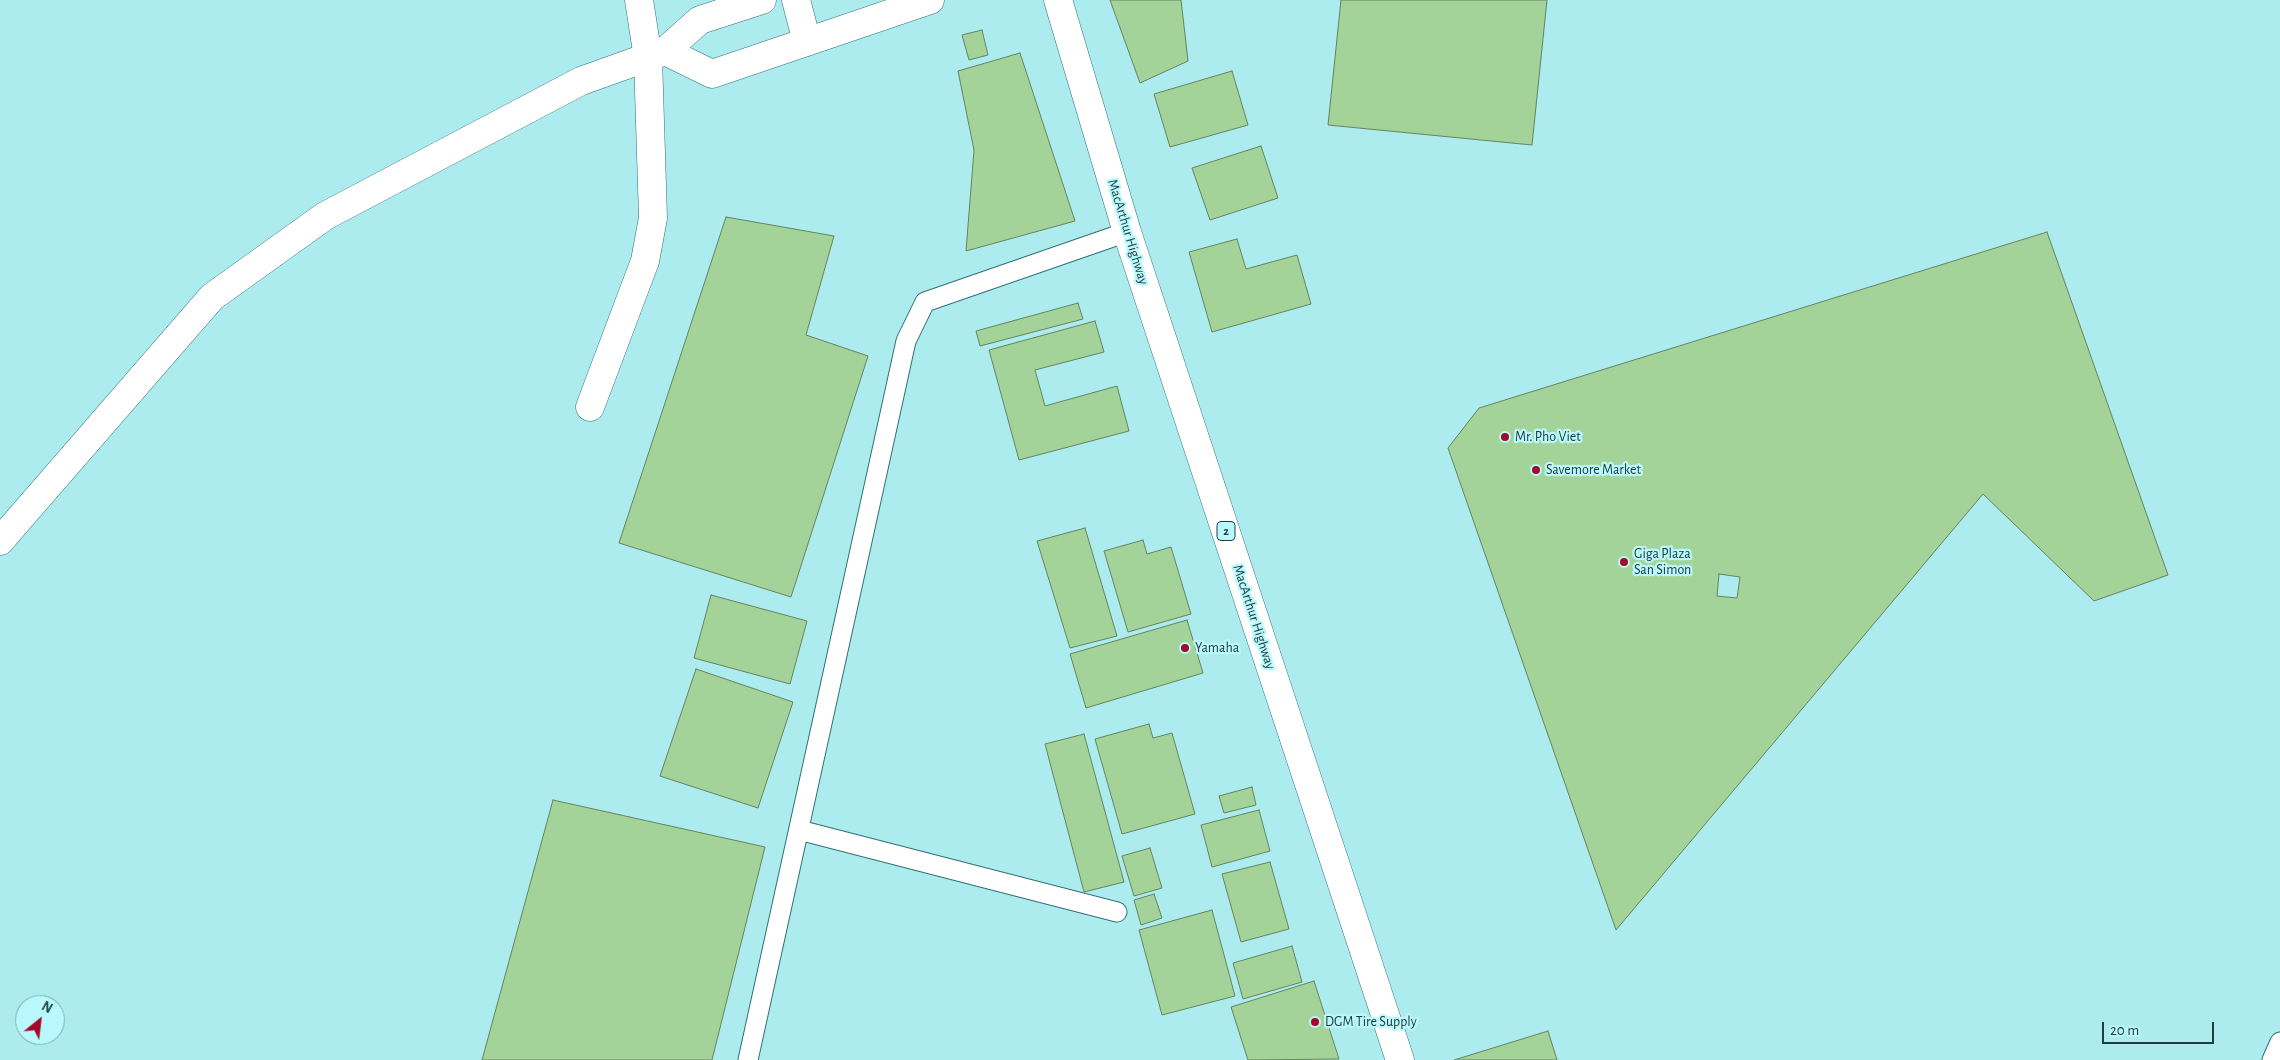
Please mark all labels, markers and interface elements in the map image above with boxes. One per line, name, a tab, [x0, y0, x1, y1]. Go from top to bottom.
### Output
street label: MacArthur Highway	[1104, 177, 1152, 287]
place label: Mr. Pho Viet	[1515, 429, 1581, 445]
marker: Mr. Pho Viet	[1499, 431, 1511, 443]
place label: Savemore Market	[1546, 462, 1641, 478]
marker: Savemore Market	[1530, 464, 1542, 476]
road number: 2	[1217, 522, 1235, 540]
place label: Giga Plaza San Simon	[1634, 546, 1691, 578]
marker: Giga Plaza San Simon	[1618, 556, 1630, 568]
street label: MacArthur Highway	[1229, 563, 1279, 671]
place label: Yamaha	[1195, 640, 1239, 656]
marker: Yamaha	[1179, 642, 1191, 654]
north arrow	[15, 995, 65, 1045]
text: N	[39, 999, 54, 1016]
scale bar	[2105, 1012, 2218, 1044]
place label: DGM Tire Supply	[1325, 1014, 1417, 1030]
marker: DGM Tire Supply	[1309, 1016, 1321, 1028]
text: 20 m	[2110, 1023, 2139, 1038]

